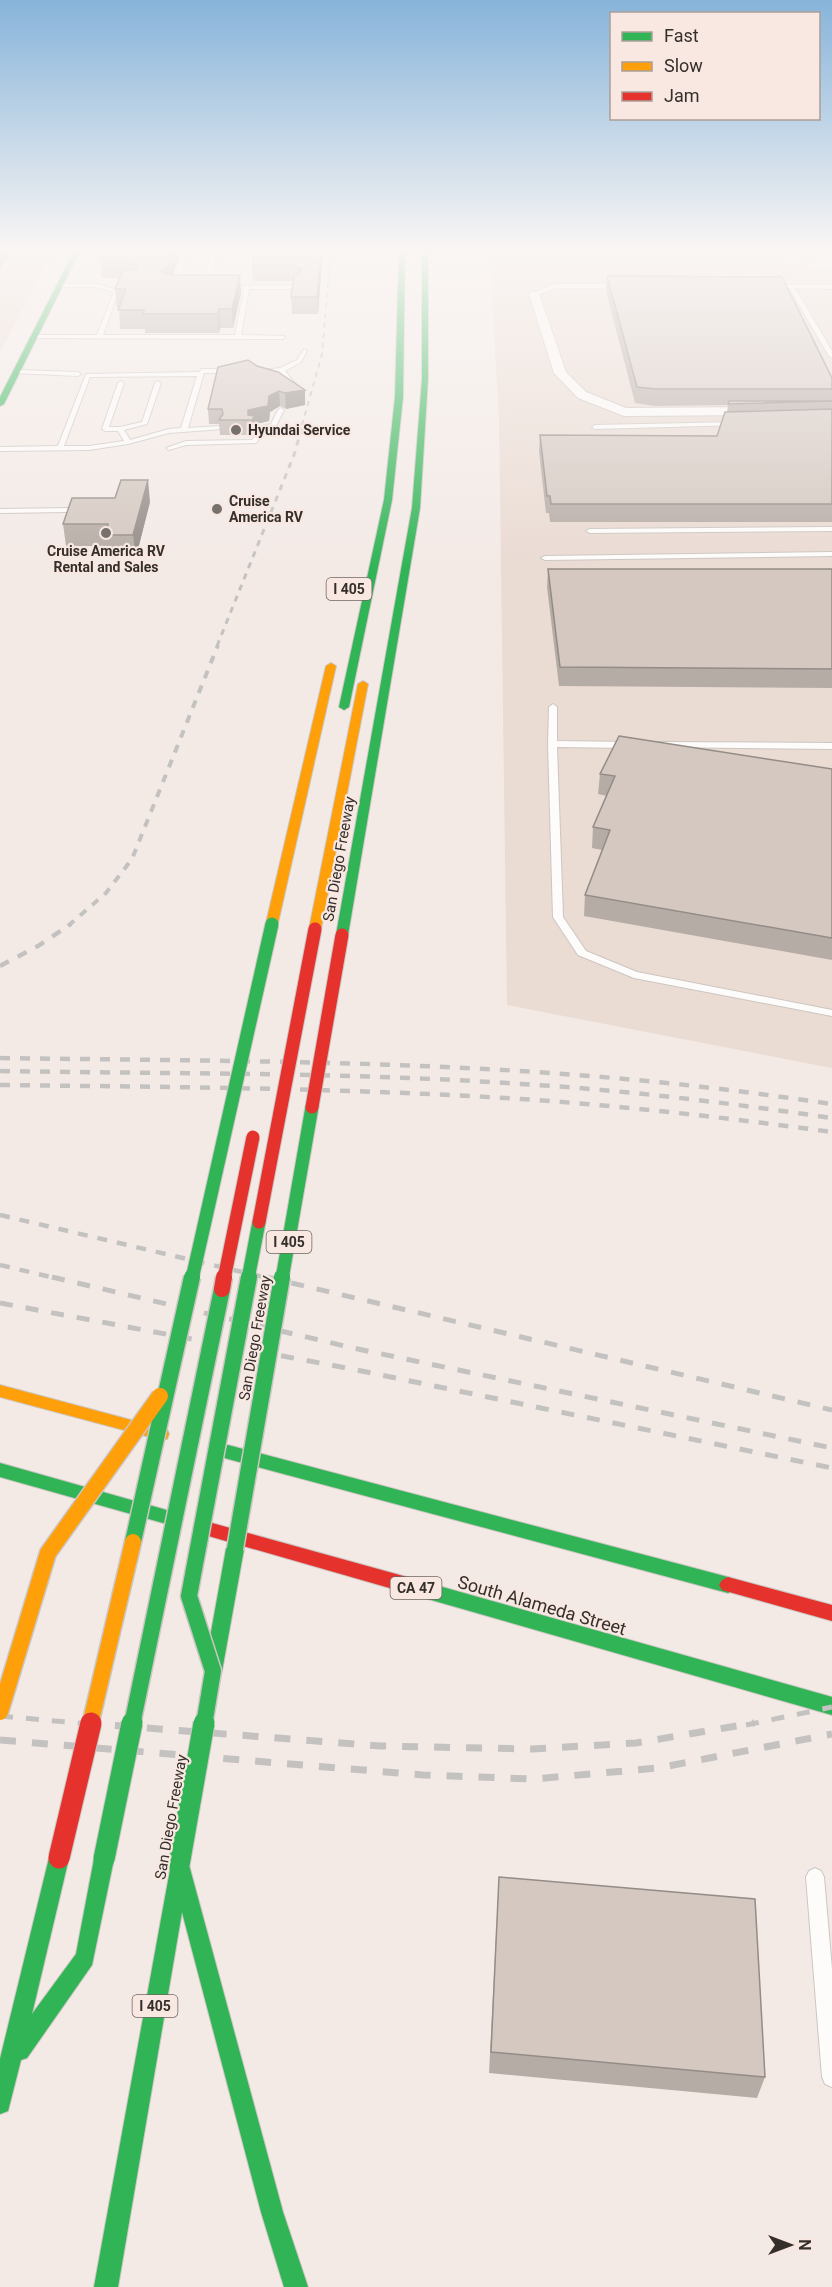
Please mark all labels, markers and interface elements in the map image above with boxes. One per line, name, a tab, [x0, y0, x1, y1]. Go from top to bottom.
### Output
legend	[610, 12, 820, 120]
text: Fast	[664, 25, 699, 46]
text: Slow	[664, 55, 703, 76]
text: Jam	[664, 85, 700, 106]
place label: Hyundai Service	[248, 422, 351, 438]
marker: Hyundai Service	[229, 423, 243, 437]
place label: Cruise America RV	[229, 493, 304, 525]
marker: Cruise America RV	[210, 502, 224, 516]
marker: Cruise America RV Rental and Sales	[99, 526, 113, 540]
place label: Cruise America RV Rental and Sales	[47, 543, 166, 575]
road number: I 405	[326, 578, 372, 600]
street label: San Diego Freeway	[319, 795, 359, 923]
road number: I 405	[266, 1231, 312, 1253]
street label: San Diego Freeway	[235, 1274, 275, 1402]
street label: South Alameda Street	[455, 1571, 629, 1639]
road number: CA 47	[390, 1577, 442, 1599]
street label: San Diego Freeway	[151, 1753, 191, 1881]
road number: I 405	[132, 1995, 178, 2017]
north arrow	[760, 2215, 820, 2275]
text: N	[795, 2239, 814, 2251]

